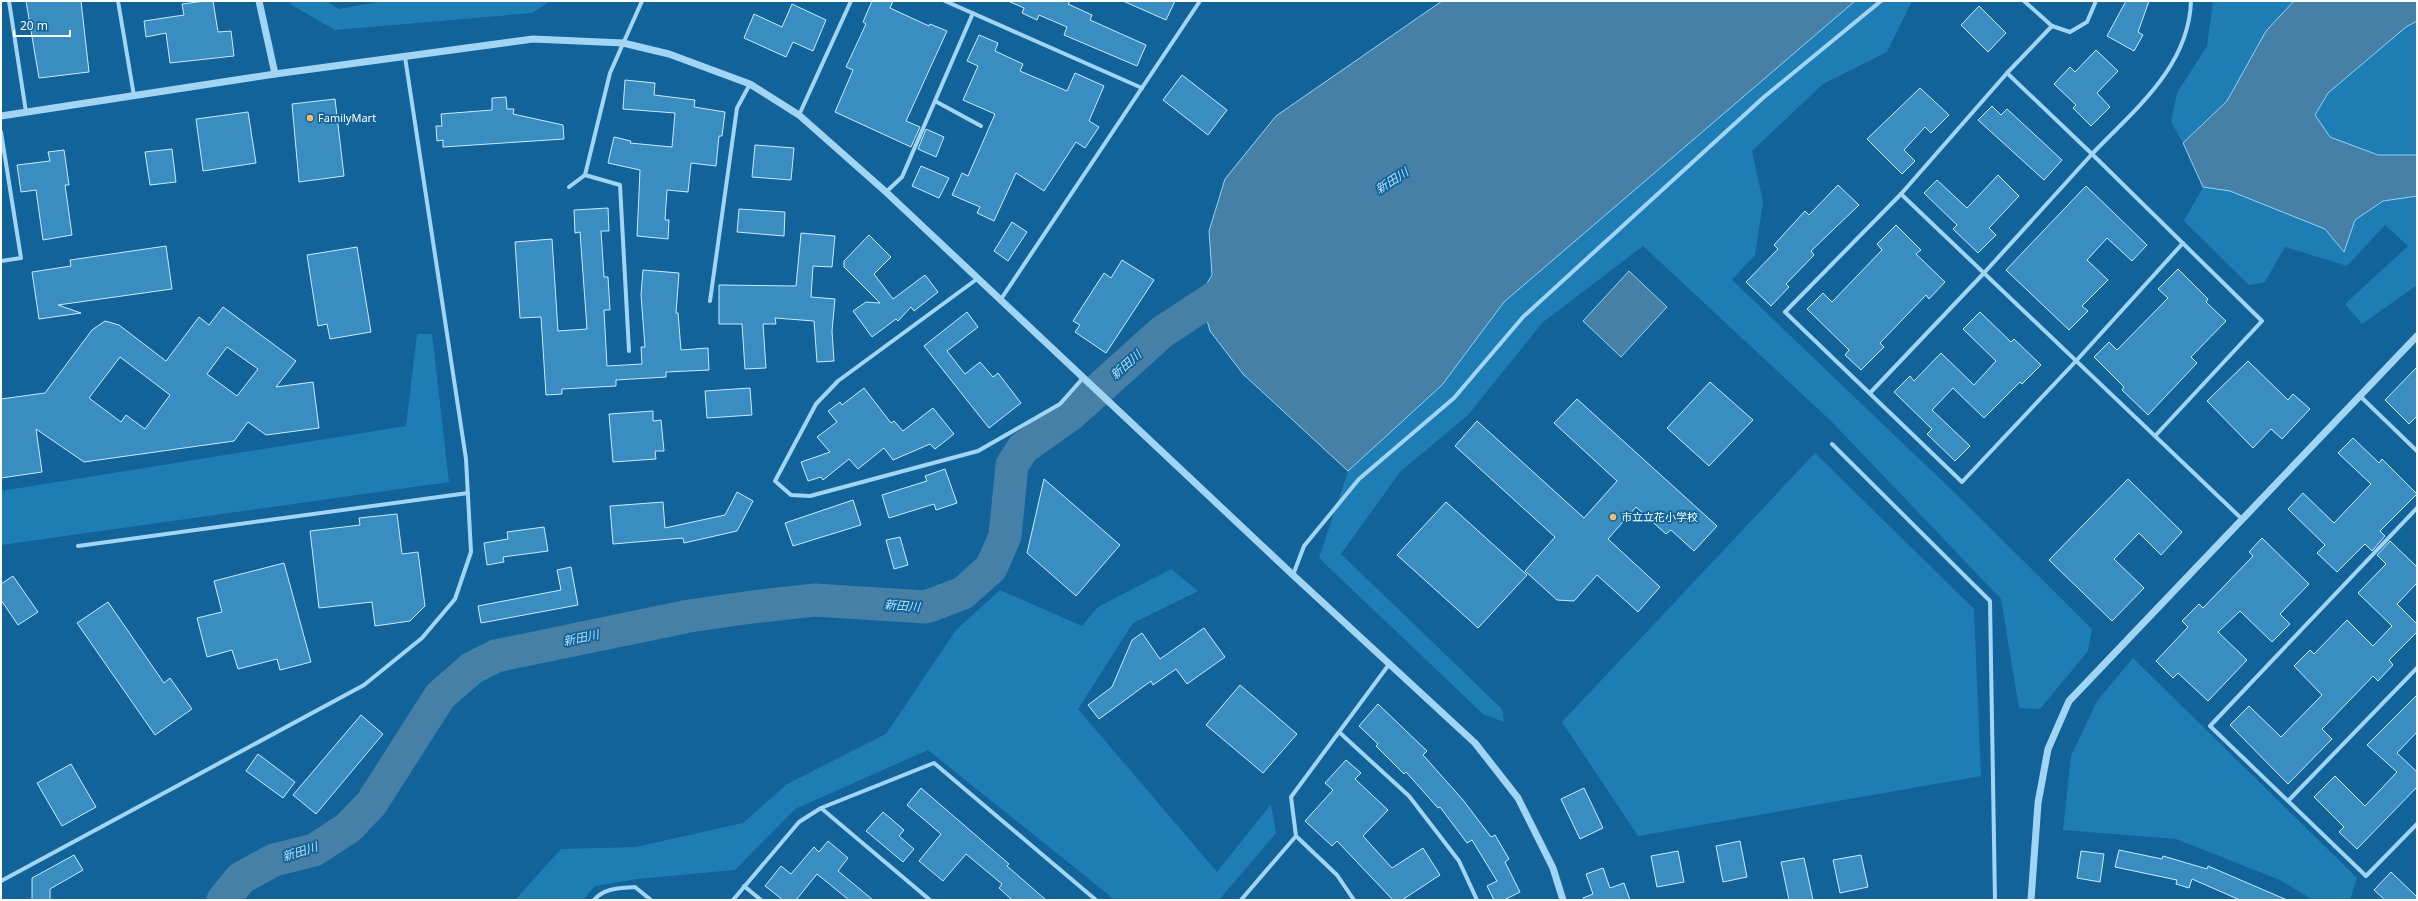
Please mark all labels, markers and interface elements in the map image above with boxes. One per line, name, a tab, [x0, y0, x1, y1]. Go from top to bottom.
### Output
scale bar	[14, 12, 70, 38]
text: 20 m	[20, 17, 48, 34]
place label: FamilyMart	[318, 110, 376, 125]
marker: FamilyMart	[305, 113, 315, 123]
water label: 新田川	[1372, 163, 1413, 198]
water label: 新田川	[1107, 345, 1146, 383]
place label: 市立立花小学校	[1621, 509, 1698, 524]
marker: 市立立花小学校	[1608, 512, 1618, 522]
water label: 新田川	[883, 596, 923, 615]
water label: 新田川	[562, 625, 602, 650]
water label: 新田川	[280, 837, 321, 865]

